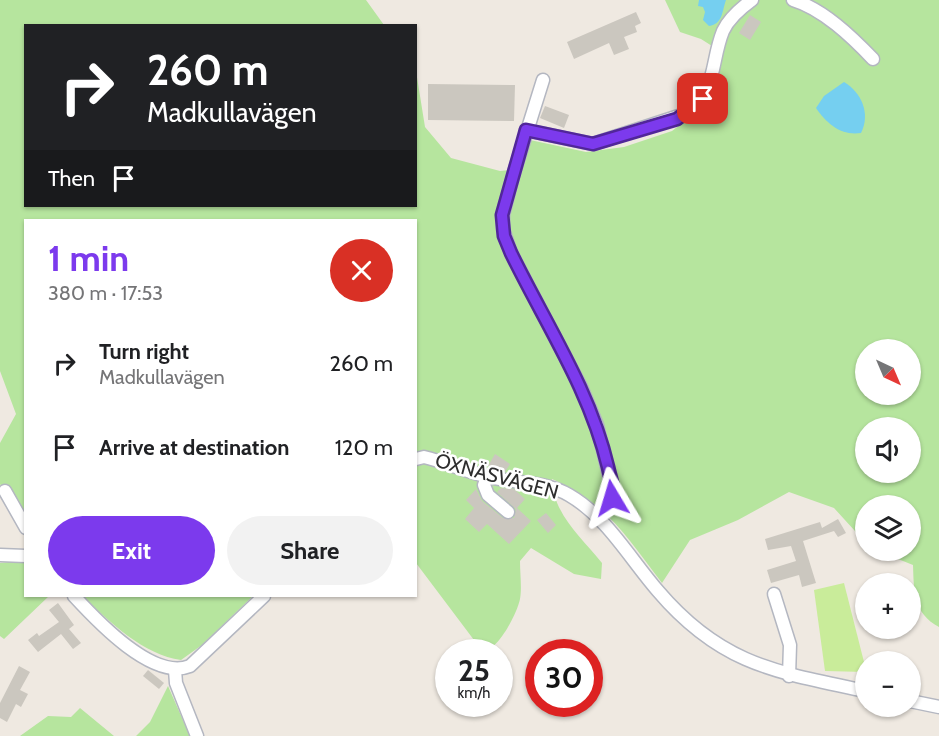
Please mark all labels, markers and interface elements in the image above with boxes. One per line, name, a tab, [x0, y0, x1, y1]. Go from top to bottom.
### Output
text: 260 m	[147, 44, 268, 96]
icon: right	[48, 48, 126, 126]
pin	[677, 73, 728, 124]
icon: arrive	[686, 82, 719, 115]
text: Madkullavägen	[147, 96, 317, 129]
icon: arrive	[107, 162, 140, 195]
text: Then	[48, 165, 95, 192]
text: 1 min	[48, 236, 129, 280]
button: close	[330, 239, 393, 302]
text: 380 m · 17:53	[48, 281, 163, 305]
text: Turn right	[99, 338, 189, 365]
north arrow	[855, 339, 921, 405]
map controls	[855, 339, 921, 717]
icon: right	[48, 347, 81, 380]
text: 260 m	[329, 350, 393, 377]
text: Madkullavägen	[99, 365, 225, 389]
button: sound	[855, 417, 921, 483]
icon: arrive	[48, 431, 81, 464]
text: Arrive at destination	[99, 434, 289, 461]
text: 120 m	[335, 434, 393, 461]
street label: ÖXNÄSVÄGEN	[433, 448, 561, 504]
position arrow	[580, 466, 644, 530]
button: layers	[855, 495, 921, 561]
button: Exit	[48, 516, 215, 585]
button: Share	[227, 516, 393, 585]
button: +	[855, 573, 921, 639]
speed limit sign: 30	[525, 639, 603, 717]
button: −	[855, 651, 921, 717]
text: 25	[458, 652, 490, 689]
text: km/h	[458, 684, 490, 702]

